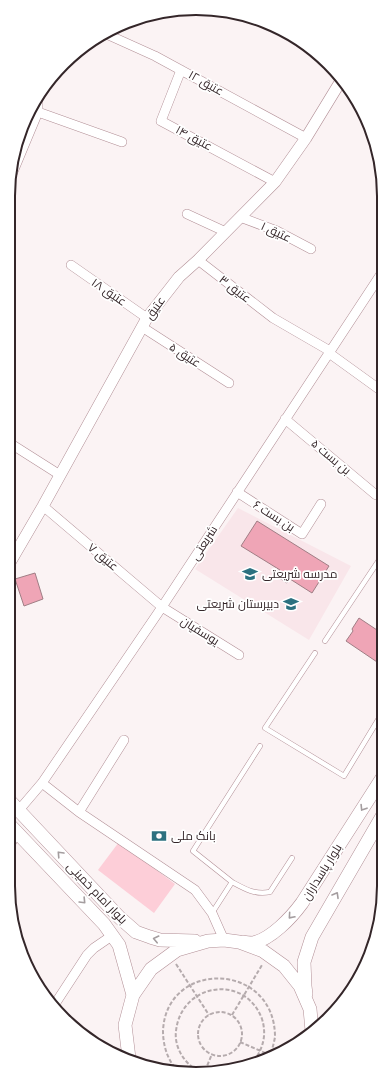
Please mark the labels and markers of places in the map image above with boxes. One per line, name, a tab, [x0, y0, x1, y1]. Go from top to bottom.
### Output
school or university icon: مدرسه شریعتی	[241, 565, 259, 583]
place label: مدرسه شریعتی	[262, 565, 337, 584]
place label: دبیرستان شریعتی	[197, 595, 279, 614]
school or university icon: دبیرستان شریعتی	[282, 595, 300, 613]
bank icon: بانک ملی	[150, 827, 168, 845]
place label: بانک ملی	[171, 827, 216, 846]

